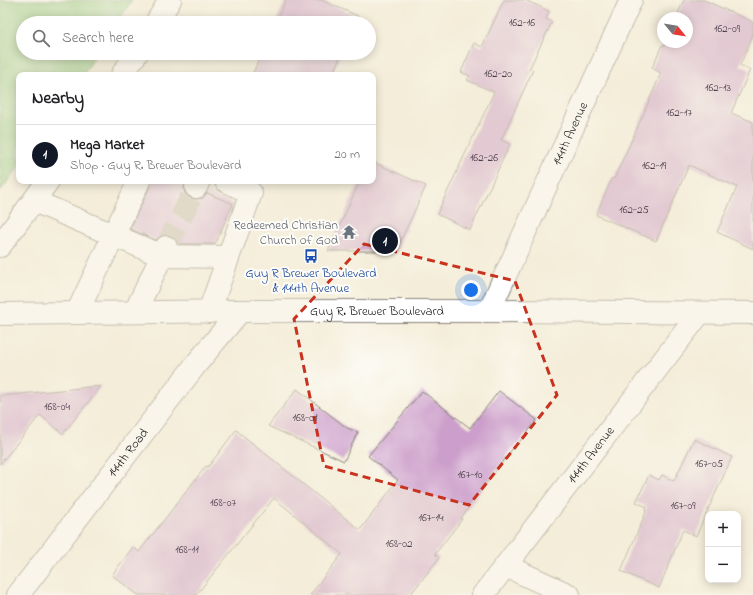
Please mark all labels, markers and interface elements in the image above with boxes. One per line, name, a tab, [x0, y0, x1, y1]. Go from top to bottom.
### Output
north arrow	[657, 12, 693, 48]
house number: 162-16	[509, 15, 535, 31]
search box	[16, 16, 376, 60]
house number: 162-09	[714, 21, 741, 37]
icon: search	[30, 27, 52, 49]
text: Search here	[62, 27, 134, 49]
house number: 162-20	[484, 66, 512, 82]
house number: 162-13	[705, 80, 731, 96]
text: Nearby	[32, 86, 84, 111]
street label: 144th Avenue	[547, 99, 593, 168]
house number: 162-17	[666, 105, 692, 121]
text: Mega Market	[70, 134, 145, 156]
text: 1	[43, 145, 47, 164]
text: 20 m	[335, 145, 360, 164]
house number: 162-26	[470, 150, 498, 166]
text: Shop · Guy R. Brewer Boulevard	[70, 156, 241, 175]
house number: 162-19	[642, 158, 667, 174]
house number: 162-25	[619, 202, 649, 218]
place label: Redeemed Christian Church of God	[233, 216, 339, 250]
temple icon: Redeemed Christian Church of God	[341, 224, 357, 240]
pin: 1	[372, 226, 398, 256]
bus stop icon: Guy R Brewer Boulevard & 144th Avenue	[303, 248, 319, 264]
place label: Guy R Brewer Boulevard & 144th Avenue	[246, 264, 377, 298]
your location	[461, 280, 481, 300]
street label: Guy R. Brewer Boulevard	[310, 302, 445, 322]
house number: 168-04	[44, 399, 70, 415]
house number: 168-01	[293, 410, 318, 426]
street label: 144th Avenue	[563, 422, 619, 487]
street label: 144th Road	[103, 424, 153, 481]
house number: 167-05	[695, 456, 723, 472]
house number: 167-10	[457, 467, 483, 483]
house number: 168-07	[210, 495, 236, 511]
house number: 167-09	[670, 498, 696, 514]
house number: 167-14	[418, 510, 444, 526]
map controls	[705, 511, 741, 583]
button: +	[705, 511, 741, 547]
house number: 168-02	[386, 536, 413, 552]
house number: 168-11	[175, 542, 199, 558]
button: −	[705, 547, 741, 583]

